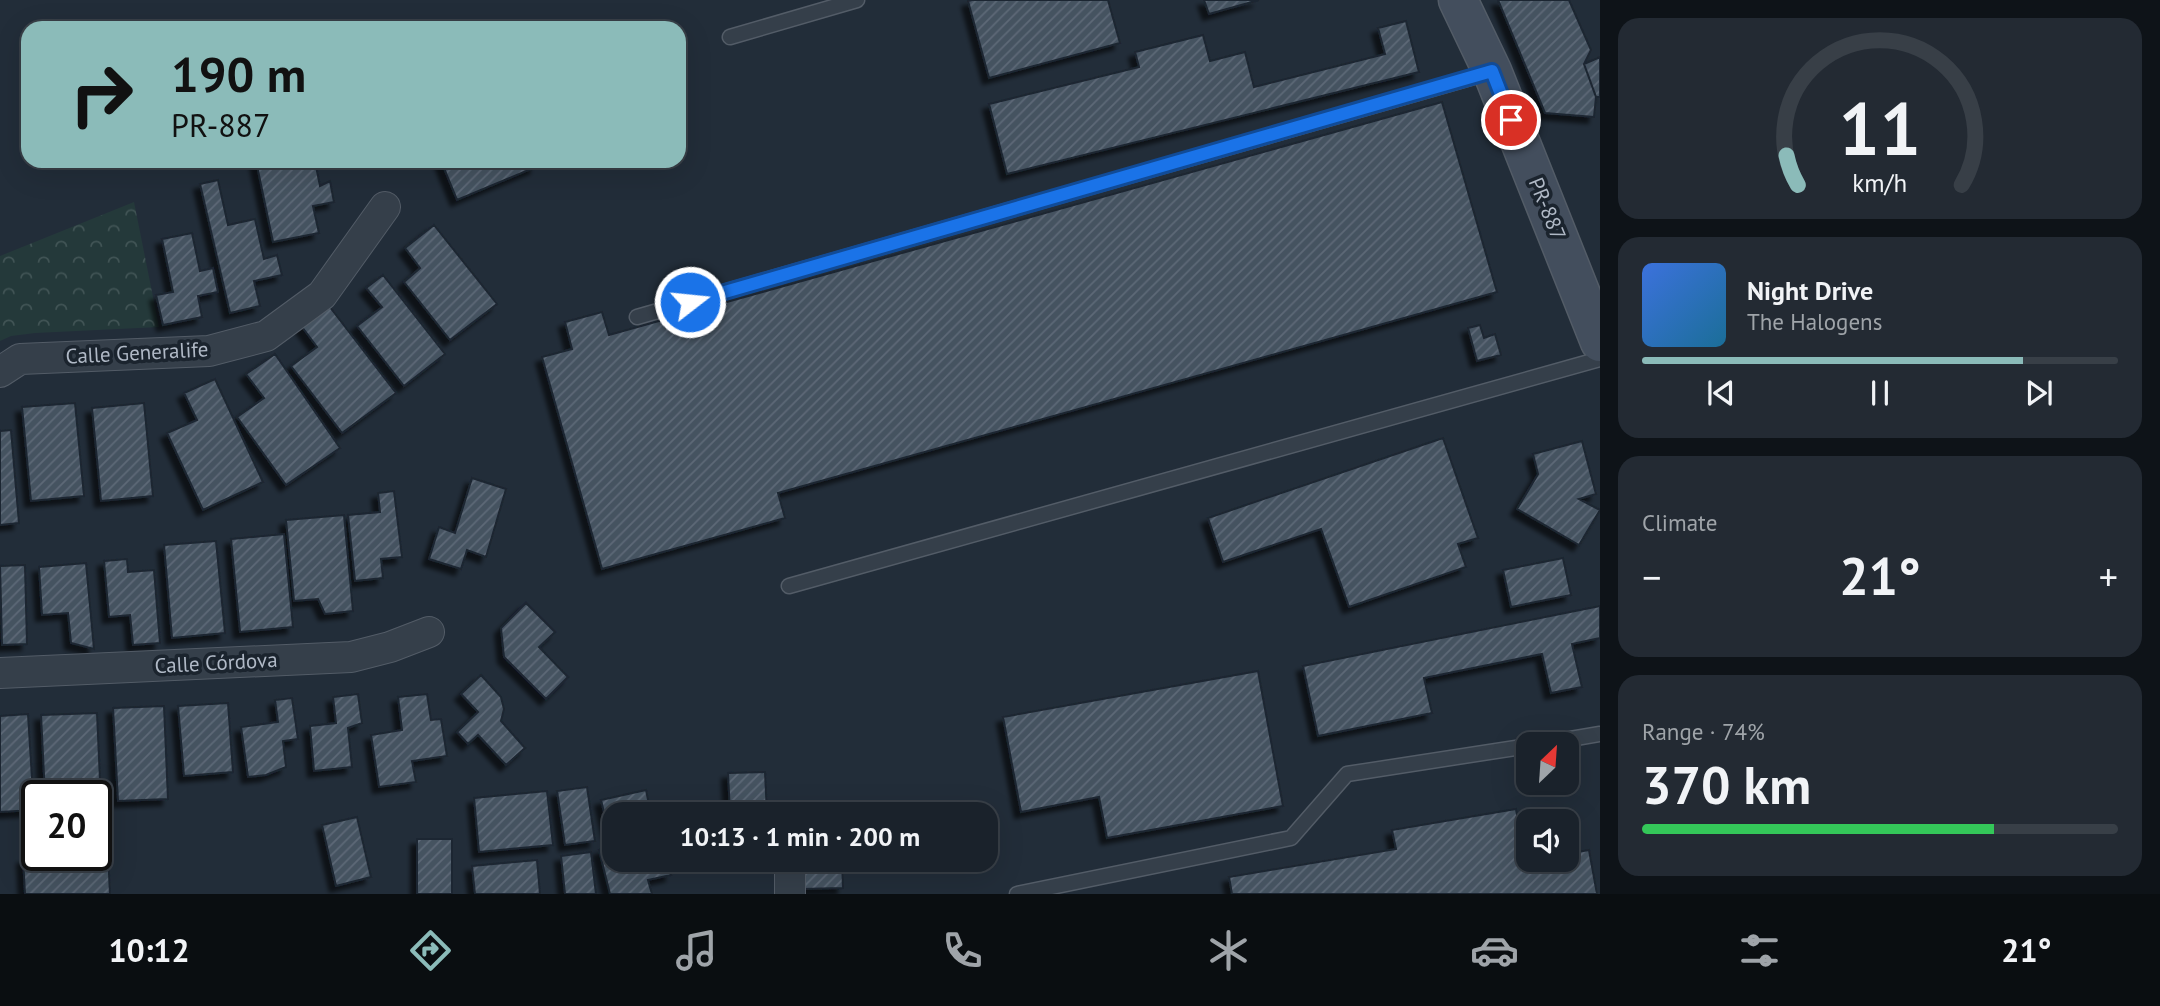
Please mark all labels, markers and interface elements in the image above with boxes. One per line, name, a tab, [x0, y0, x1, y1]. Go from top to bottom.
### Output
text: 190 m	[171, 42, 306, 106]
icon: right	[56, 49, 147, 140]
text: 11	[1839, 81, 1921, 175]
pin	[1481, 90, 1541, 150]
icon: arrive	[1492, 101, 1530, 139]
text: PR-887	[171, 104, 271, 146]
text: km/h	[1853, 166, 1907, 198]
street label: PR-887	[1523, 173, 1572, 244]
position arrow	[653, 265, 727, 339]
text: Night Drive	[1747, 274, 1873, 307]
text: The Halogens	[1747, 307, 1882, 336]
street label: Calle Generalife	[65, 335, 209, 370]
icon: previous	[1702, 374, 1740, 412]
icon: pause	[1861, 374, 1899, 412]
icon: next	[2020, 374, 2058, 412]
text: Climate	[1642, 508, 1717, 537]
text: 21°	[1839, 542, 1921, 609]
text: −	[1642, 552, 1661, 601]
text: +	[2099, 552, 2118, 601]
street label: Calle Córdova	[154, 646, 278, 679]
text: Range · 74%	[1642, 717, 1765, 746]
north arrow	[1516, 732, 1578, 794]
map controls	[1516, 732, 1579, 872]
text: 370 km	[1642, 751, 1811, 818]
speed limit sign: 20	[21, 780, 112, 871]
button: sound	[1516, 809, 1579, 872]
text: 10:13 · 1 min · 200 m	[680, 820, 920, 853]
icon: directions	[406, 926, 455, 975]
icon: music	[672, 926, 721, 975]
icon: phone	[938, 926, 987, 975]
icon: climate	[1204, 926, 1253, 975]
icon: car	[1470, 926, 1519, 975]
icon: filters	[1735, 926, 1784, 975]
text: 10:12	[108, 929, 190, 971]
text: 21°	[2001, 929, 2052, 971]

